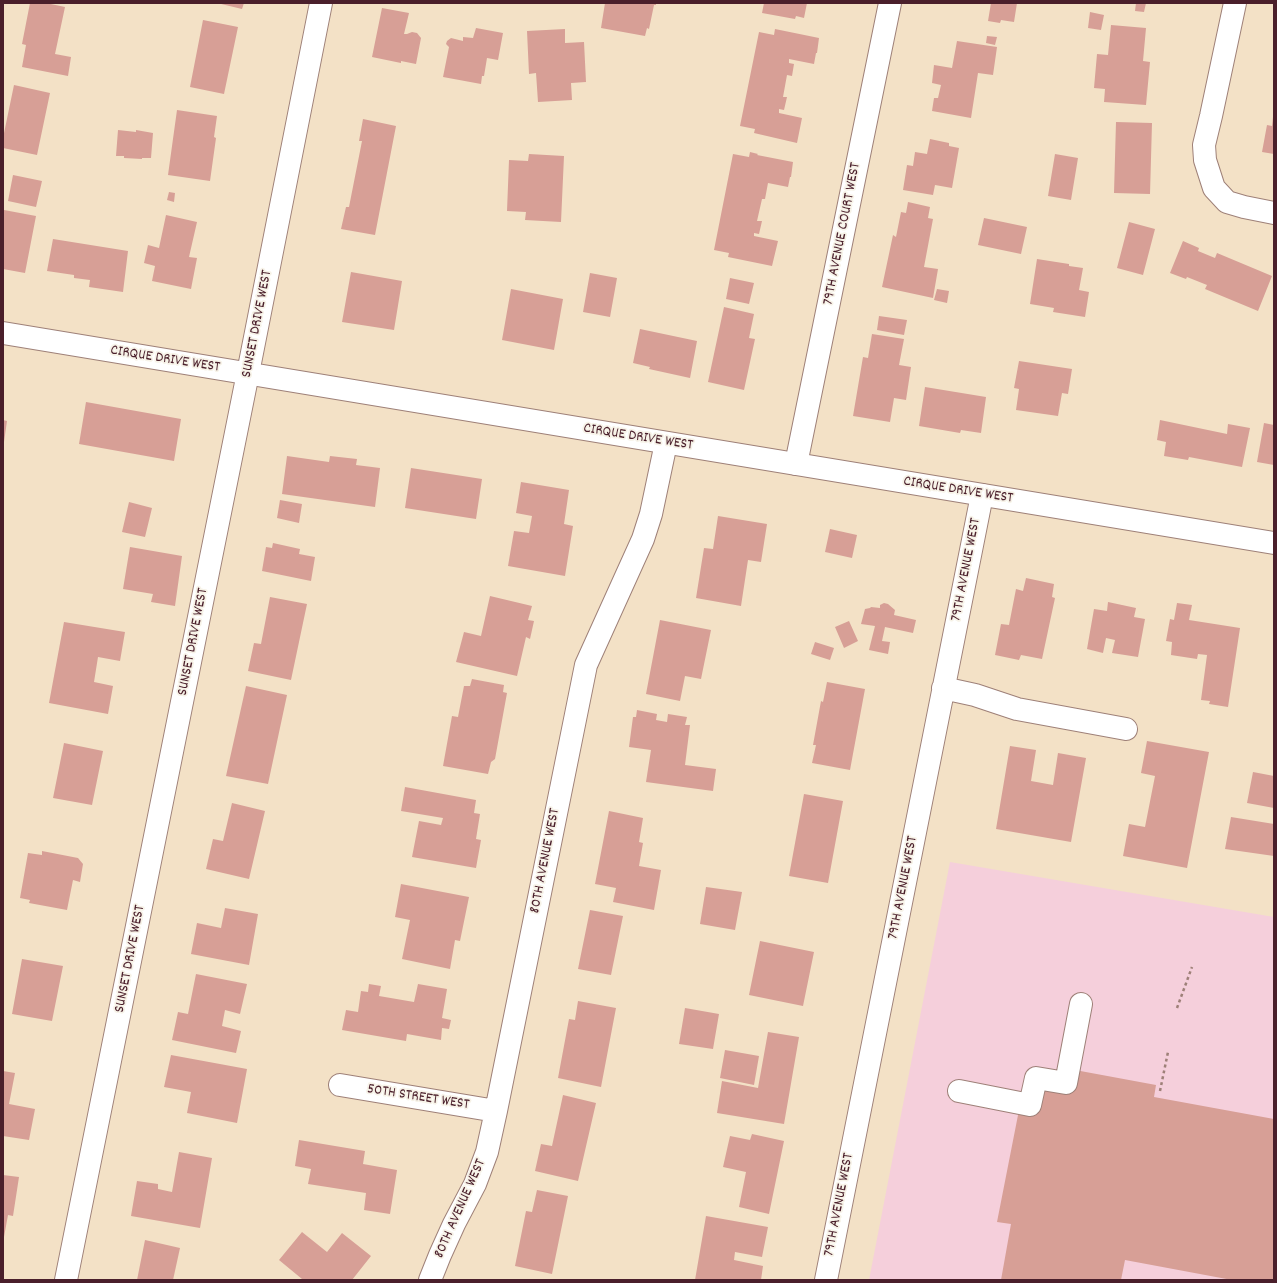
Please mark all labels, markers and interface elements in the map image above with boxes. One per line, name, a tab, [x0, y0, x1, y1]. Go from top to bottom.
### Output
street label: 79TH AVENUE COURT WEST	[820, 161, 866, 307]
street label: SUNSET DRIVE WEST	[239, 269, 277, 379]
street label: CIRQUE DRIVE WEST	[109, 342, 221, 378]
street label: CIRQUE DRIVE WEST	[582, 420, 694, 456]
street label: CIRQUE DRIVE WEST	[902, 473, 1014, 509]
street label: 79TH AVENUE WEST	[948, 517, 986, 623]
street label: SUNSET DRIVE WEST	[175, 587, 213, 697]
street label: 80TH AVENUE WEST	[527, 807, 565, 915]
street label: 79TH AVENUE WEST	[885, 835, 923, 941]
street label: SUNSET DRIVE WEST	[112, 904, 150, 1014]
street label: 50TH STREET WEST	[366, 1081, 470, 1115]
street label: 79TH AVENUE WEST	[821, 1152, 859, 1258]
street label: 80TH AVENUE WEST	[431, 1157, 491, 1261]

